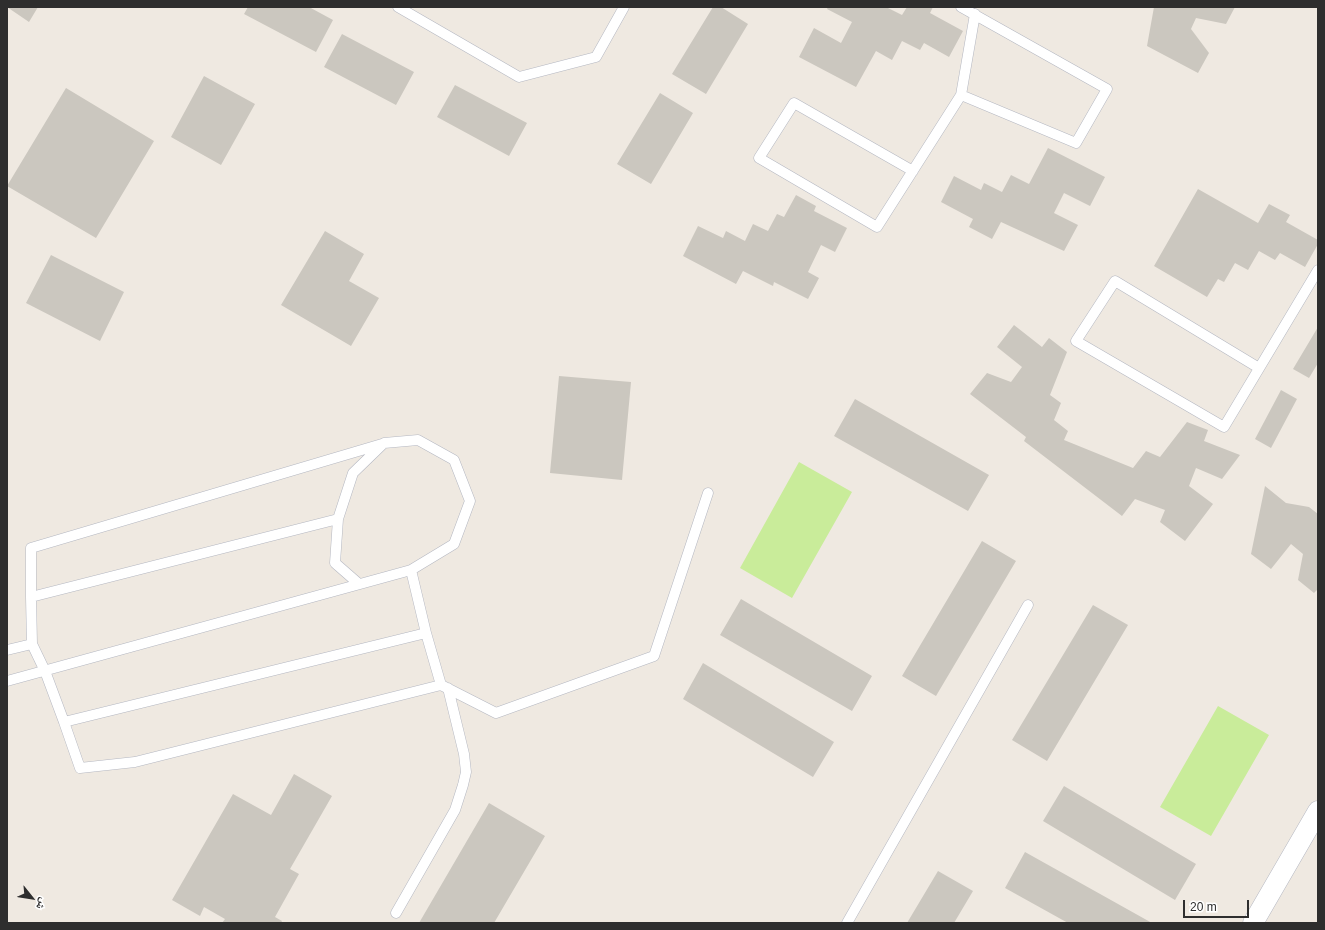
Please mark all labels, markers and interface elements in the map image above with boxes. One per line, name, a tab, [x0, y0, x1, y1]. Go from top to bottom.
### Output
north arrow	[12, 878, 52, 918]
scale bar	[1185, 892, 1251, 918]
text: ش	[34, 896, 51, 912]
text: 20 m	[1190, 900, 1217, 914]

